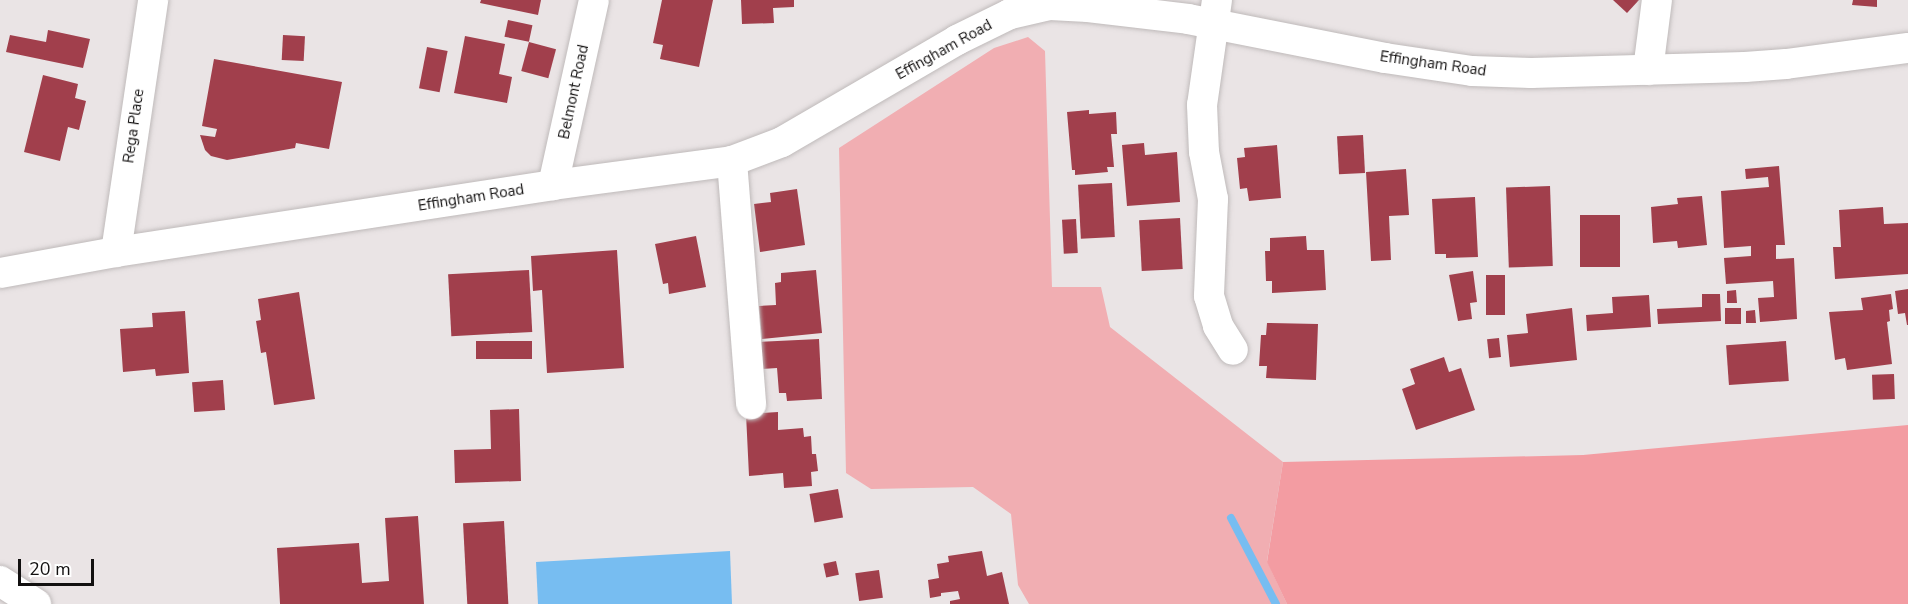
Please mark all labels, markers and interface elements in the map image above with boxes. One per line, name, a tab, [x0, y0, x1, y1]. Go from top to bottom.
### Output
street label: Effingham Road	[893, 16, 995, 84]
street label: Belmont Road	[555, 43, 593, 141]
street label: Effingham Road	[1379, 48, 1487, 80]
street label: Rega Place	[120, 88, 148, 164]
street label: Effingham Road	[417, 181, 525, 215]
scale bar	[21, 547, 98, 585]
text: 20 m	[29, 557, 71, 581]

